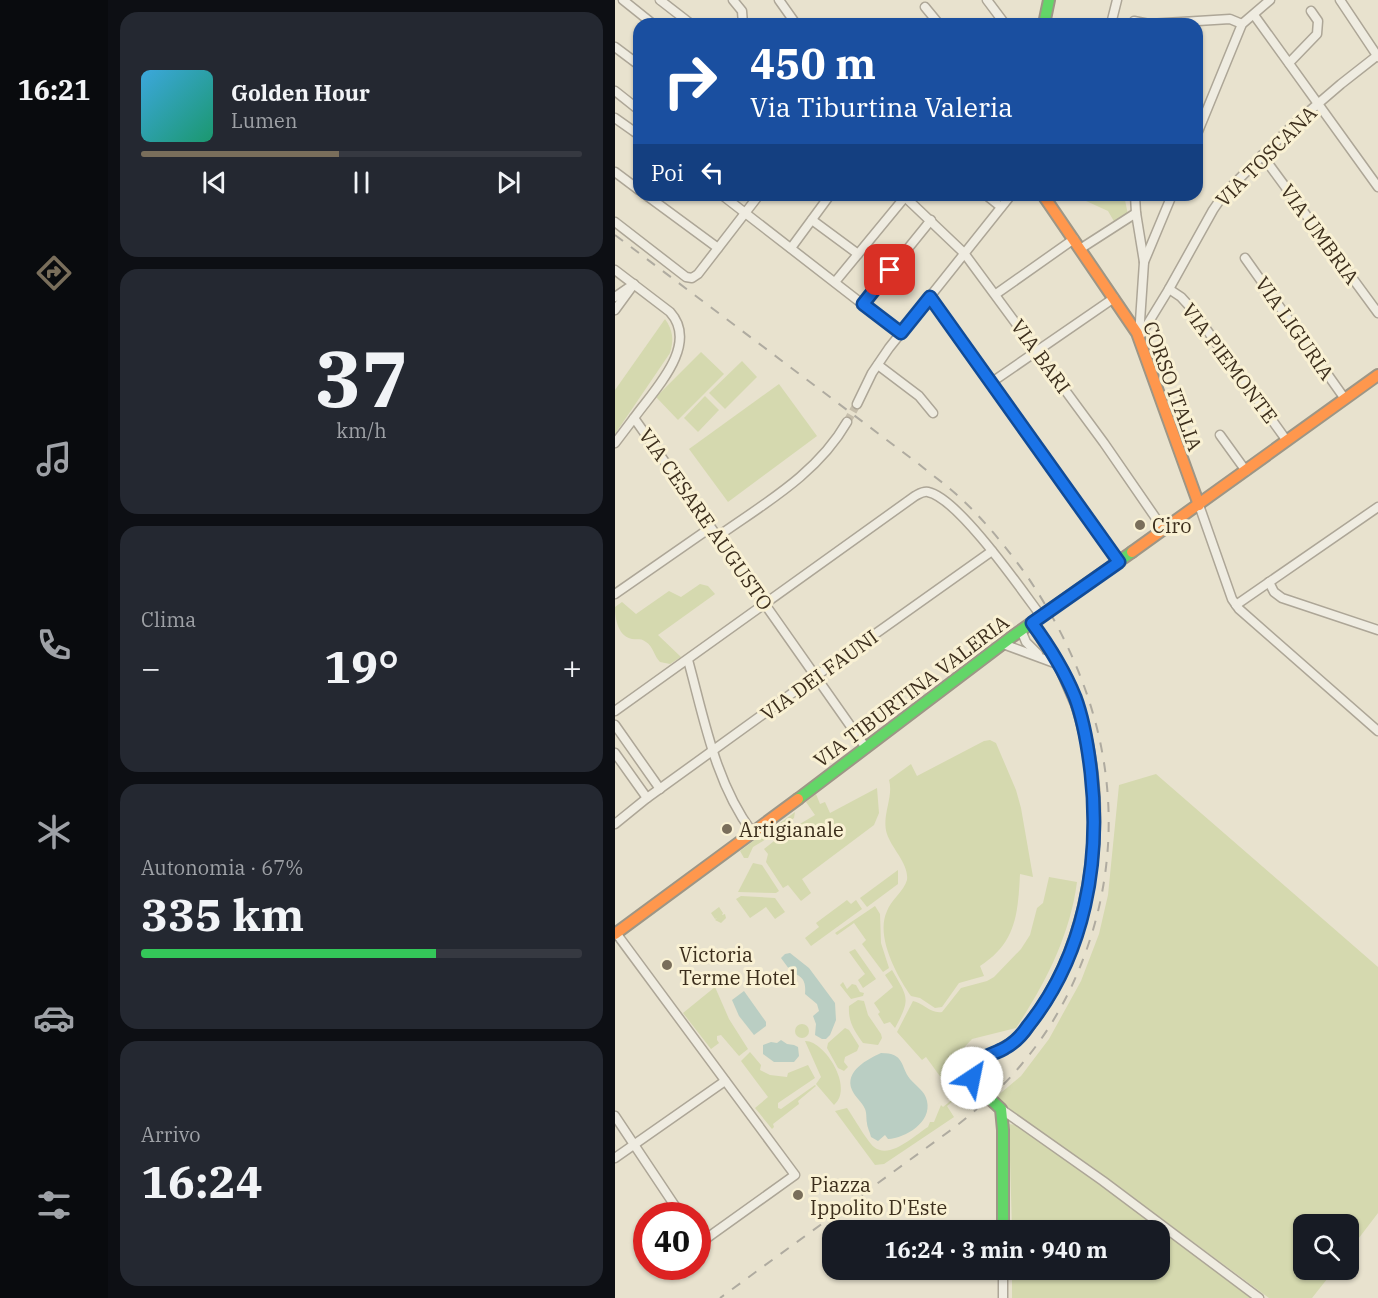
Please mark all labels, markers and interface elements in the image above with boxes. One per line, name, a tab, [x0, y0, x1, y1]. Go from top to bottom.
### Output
text: 450 m	[750, 36, 876, 91]
icon: right	[651, 42, 729, 120]
text: 16:21	[18, 72, 90, 107]
text: Golden Hour	[231, 78, 370, 107]
text: Via Tiburtina Valeria	[750, 89, 1013, 124]
street label: VIA TOSCANA	[1209, 99, 1323, 213]
text: Lumen	[231, 107, 298, 134]
icon: left	[696, 156, 729, 189]
text: Poi	[651, 158, 684, 187]
icon: previous	[198, 166, 231, 199]
icon: pause	[345, 166, 378, 199]
icon: next	[492, 166, 525, 199]
street label: VIA UMBRIA	[1274, 178, 1366, 290]
pin	[864, 244, 915, 295]
icon: directions	[33, 252, 75, 294]
icon: arrive	[873, 253, 906, 286]
street label: VIA LIGURIA	[1249, 271, 1341, 385]
street label: VIA PIEMONTE	[1176, 297, 1284, 429]
street label: VIA BARI	[1005, 313, 1077, 399]
street label: CORSO ITALIA	[1137, 317, 1209, 455]
text: 37	[315, 327, 408, 428]
text: km/h	[336, 417, 387, 444]
street label: VIA CESARE AUGUSTO	[633, 423, 779, 615]
icon: music	[33, 438, 75, 480]
place label: Ciro	[1152, 512, 1191, 539]
marker: Ciro	[1133, 518, 1147, 532]
text: Clima	[141, 606, 196, 633]
street label: VIA TIBURTINA VALERIA	[808, 608, 1014, 773]
street label: VIA DEI FAUNI	[755, 623, 883, 727]
icon: phone	[33, 624, 75, 666]
text: 19°	[324, 637, 399, 695]
text: −	[141, 646, 161, 689]
text: +	[562, 646, 582, 689]
icon: climate	[33, 811, 75, 853]
place label: Artigianale	[739, 816, 844, 843]
marker: Artigianale	[720, 822, 734, 836]
text: Autonomia · 67%	[141, 854, 303, 881]
text: 335 km	[141, 885, 304, 943]
place label: Victoria Terme Hotel	[679, 941, 796, 991]
marker: Victoria Terme Hotel	[660, 958, 674, 972]
icon: car	[33, 997, 75, 1039]
position arrow	[940, 1046, 1004, 1110]
text: Arrivo	[141, 1121, 201, 1148]
text: 16:24	[141, 1152, 263, 1210]
place label: Piazza Ippolito D'Este	[810, 1171, 947, 1221]
icon: filters	[33, 1184, 75, 1226]
marker: Piazza Ippolito D'Este	[791, 1188, 805, 1202]
speed limit sign: 40	[633, 1202, 711, 1280]
map controls	[1293, 1214, 1359, 1280]
button: search	[1293, 1214, 1359, 1280]
text: 16:24 · 3 min · 940 m	[884, 1235, 1108, 1264]

